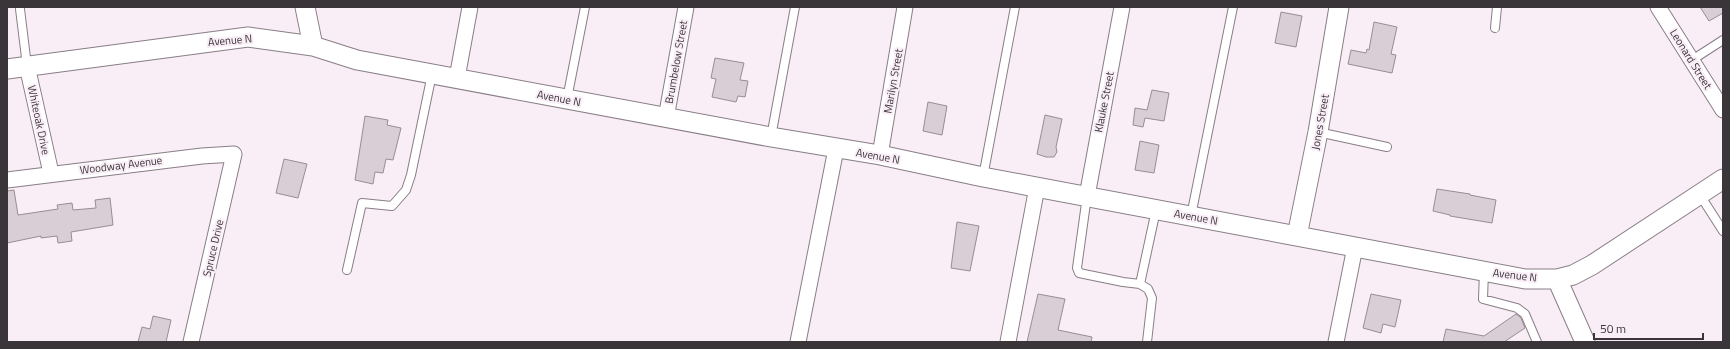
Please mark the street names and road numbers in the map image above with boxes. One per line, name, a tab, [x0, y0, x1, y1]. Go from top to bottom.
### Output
street label: Brumbelow Street	[661, 19, 691, 105]
street label: Leonard Street	[1666, 26, 1716, 92]
street label: Avenue N	[207, 30, 253, 50]
street label: Marilyn Street	[879, 47, 907, 115]
street label: Klauke Street	[1090, 70, 1118, 134]
street label: Whiteoak Drive	[24, 84, 54, 157]
street label: Avenue N	[536, 86, 582, 110]
street label: Jones Street	[1307, 93, 1333, 151]
street label: Avenue N	[855, 144, 901, 168]
street label: Woodway Avenue	[79, 152, 164, 178]
street label: Avenue N	[1173, 205, 1219, 229]
street label: Spruce Drive	[199, 217, 227, 278]
street label: Avenue N	[1492, 264, 1538, 286]

